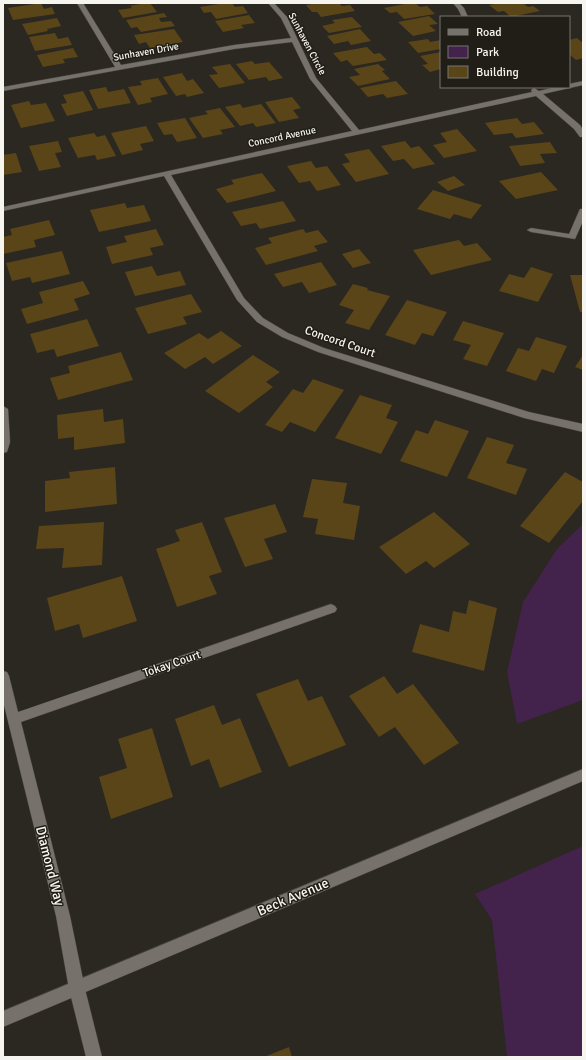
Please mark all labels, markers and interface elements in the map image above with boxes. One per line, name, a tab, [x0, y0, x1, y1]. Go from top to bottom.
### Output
street label: Sunhaven Circle	[286, 11, 328, 77]
legend	[440, 16, 570, 88]
text: Road	[476, 25, 502, 40]
street label: Sunhaven Drive	[112, 40, 180, 64]
text: Park	[476, 45, 499, 60]
text: Building	[476, 65, 519, 80]
street label: Concord Avenue	[247, 124, 317, 150]
street label: Concord Court	[303, 323, 377, 361]
street label: Tokay Court	[141, 647, 203, 681]
street label: Diamond Way	[32, 824, 68, 908]
street label: Beck Avenue	[255, 874, 331, 920]

